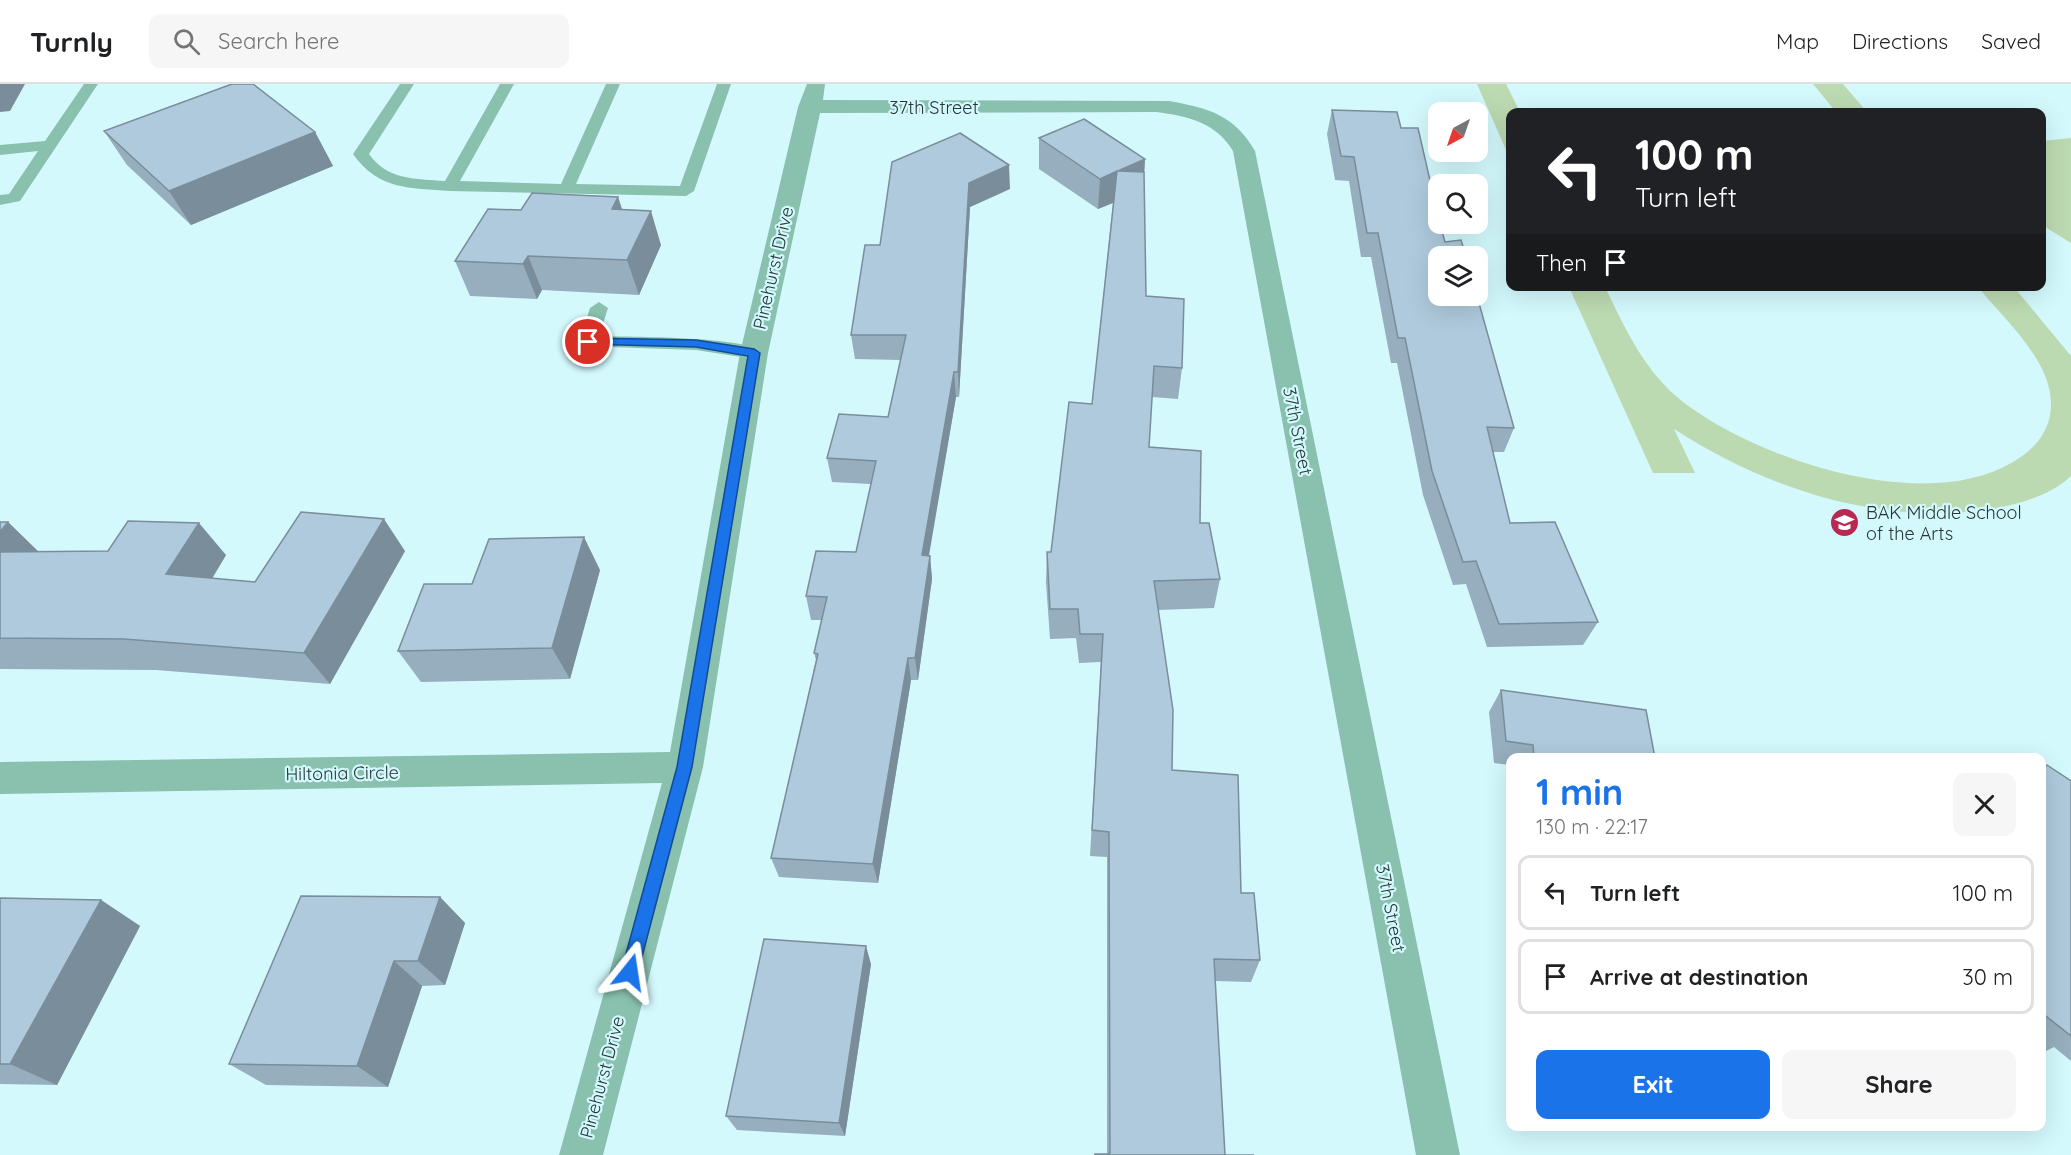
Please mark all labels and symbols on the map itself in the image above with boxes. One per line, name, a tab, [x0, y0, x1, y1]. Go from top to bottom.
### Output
street label: 37th Street	[889, 96, 979, 119]
north arrow	[1428, 102, 1488, 162]
street label: Pinehurst Drive	[748, 204, 798, 332]
pin	[562, 316, 613, 367]
street label: 37th Street	[1278, 385, 1318, 477]
place label: BAK Middle School of the Arts	[1866, 501, 2022, 545]
school or university icon: BAK Middle School of the Arts	[1829, 506, 1861, 538]
street label: Hiltonia Circle	[285, 761, 399, 785]
street label: 37th Street	[1371, 862, 1411, 954]
position arrow	[598, 940, 662, 1004]
street label: Pinehurst Drive	[575, 1013, 629, 1141]

